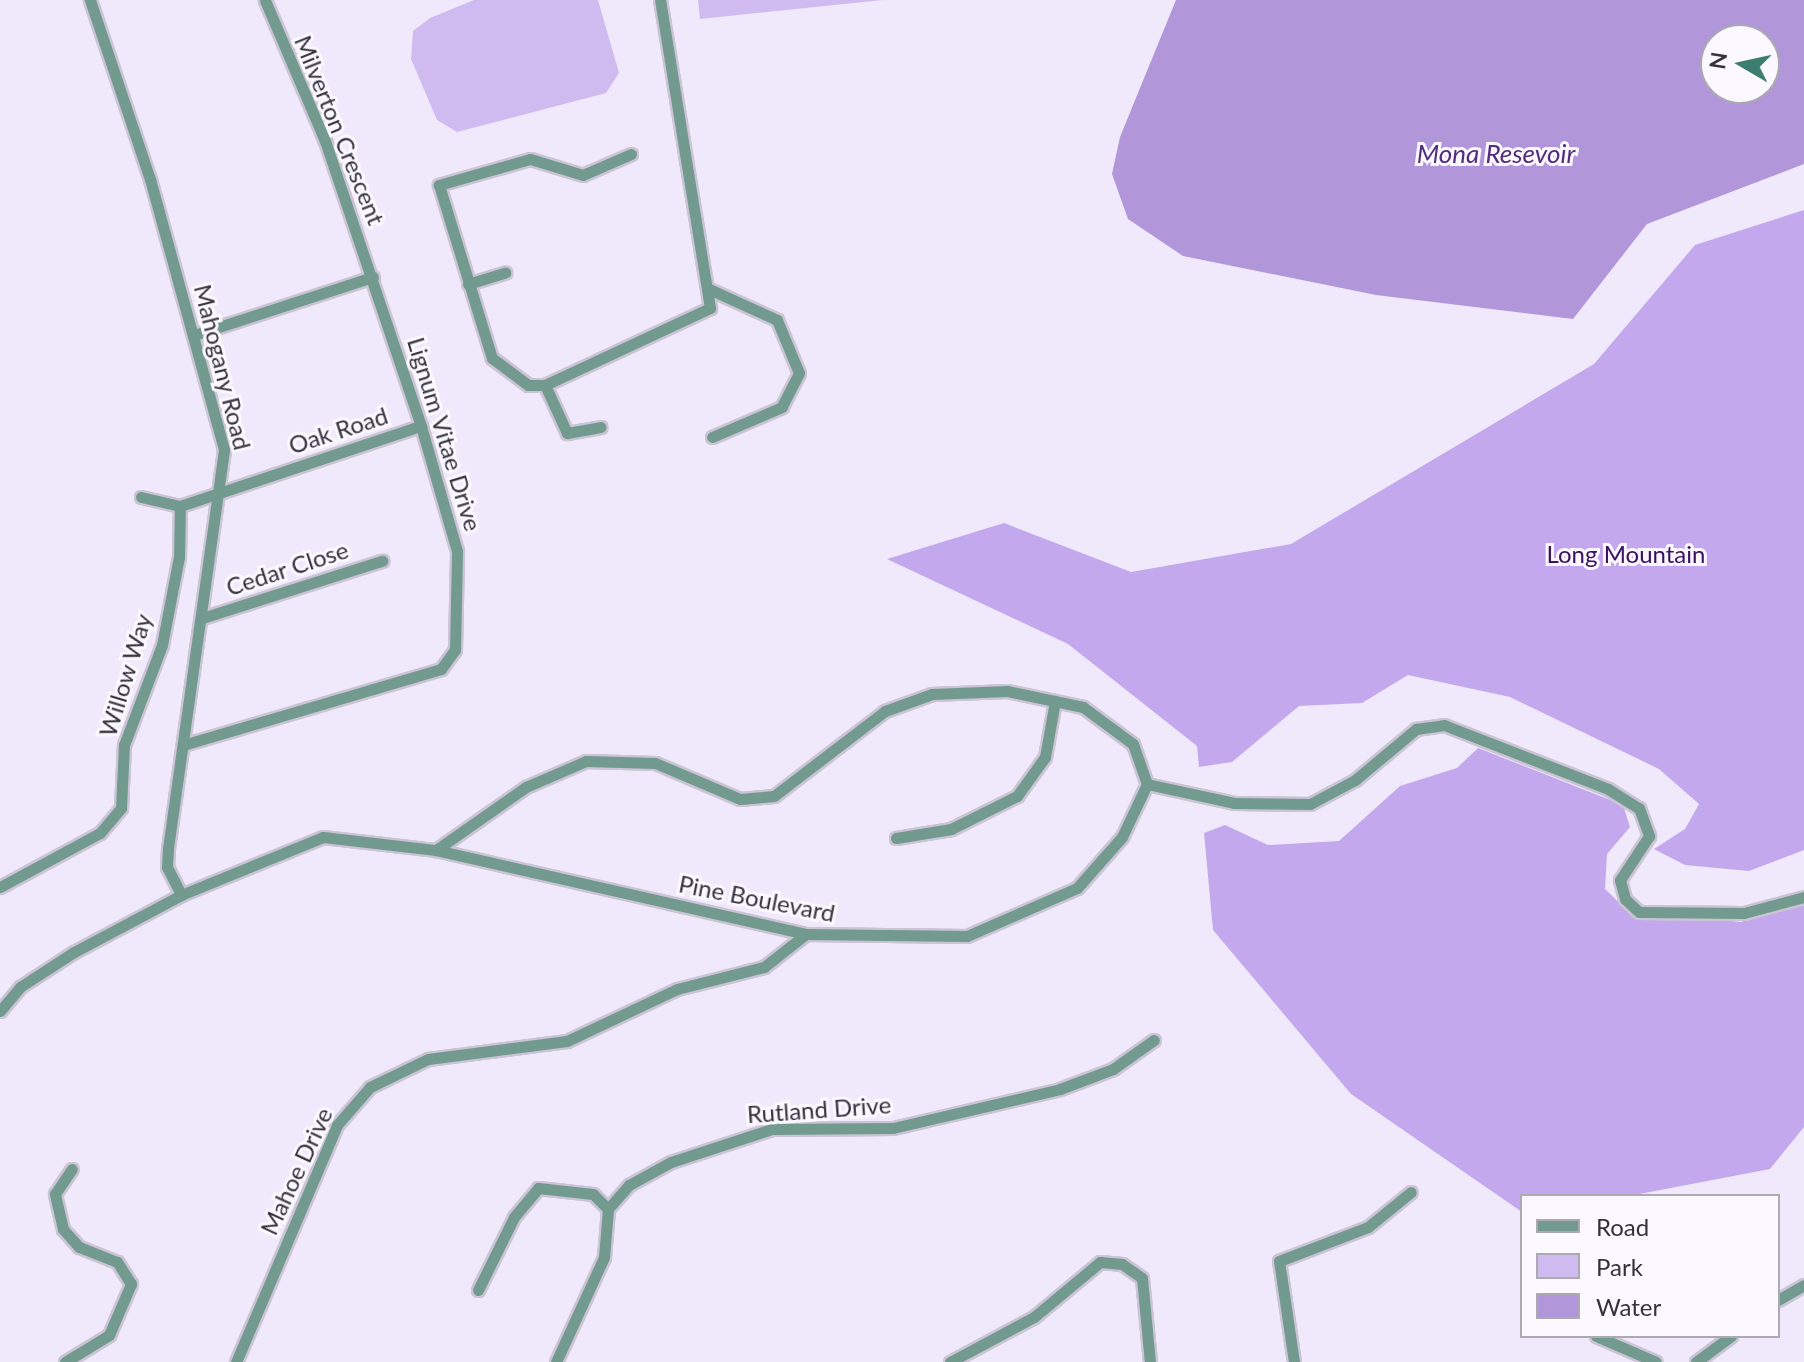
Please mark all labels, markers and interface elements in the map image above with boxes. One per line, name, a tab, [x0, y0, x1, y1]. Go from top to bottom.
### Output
north arrow	[1700, 24, 1780, 104]
street label: Milverton Crescent	[289, 31, 391, 229]
text: N	[1703, 50, 1732, 71]
water label: Mona Resevoir	[1417, 138, 1575, 170]
street label: Mahogany Road	[188, 281, 258, 453]
street label: Lignum Vitae Drive	[402, 333, 488, 535]
street label: Oak Road	[285, 400, 391, 460]
street label: Cedar Close	[222, 535, 352, 601]
park label: Long Mountain	[1547, 540, 1705, 568]
street label: Willow Way	[93, 610, 157, 740]
street label: Pine Boulevard	[676, 869, 838, 927]
street label: Rutland Drive	[746, 1090, 892, 1128]
street label: Mahoe Drive	[254, 1103, 338, 1239]
legend	[1520, 1194, 1780, 1338]
text: Road	[1596, 1212, 1649, 1241]
text: Park	[1596, 1252, 1643, 1281]
text: Water	[1596, 1292, 1661, 1321]

